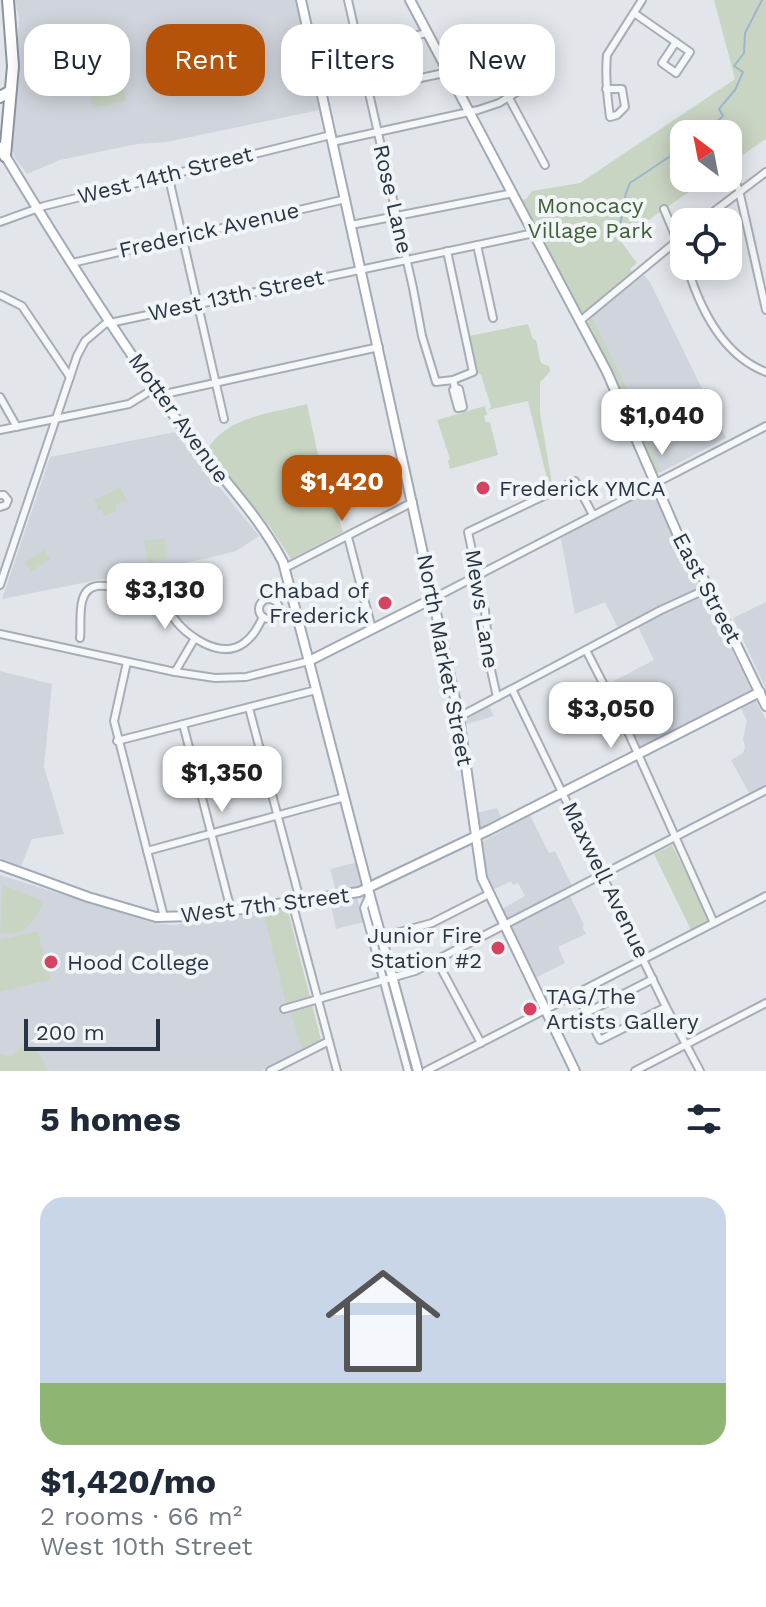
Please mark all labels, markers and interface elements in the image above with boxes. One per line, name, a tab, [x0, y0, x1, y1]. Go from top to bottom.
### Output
chip: Buy	[24, 24, 130, 96]
chip: Rent	[146, 24, 265, 96]
chip: Filters	[281, 24, 423, 96]
chip: New	[439, 24, 555, 96]
north arrow	[670, 120, 742, 192]
map controls	[670, 120, 742, 280]
street label: West 14th Street	[75, 141, 255, 209]
street label: Rose Lane	[368, 142, 418, 256]
park label: Monocacy Village Park	[527, 193, 653, 243]
street label: Frederick Avenue	[117, 197, 301, 263]
button: locate	[670, 208, 742, 280]
street label: West 13th Street	[146, 264, 326, 326]
street label: Motter Avenue	[124, 348, 234, 488]
pin: $1,040	[597, 389, 727, 457]
text: $1,040	[619, 400, 705, 430]
pin: $1,420	[277, 455, 407, 523]
text: $1,420	[300, 466, 384, 496]
place label: Frederick YMCA	[499, 476, 666, 501]
marker: Frederick YMCA	[474, 479, 492, 497]
street label: East Street	[668, 529, 746, 647]
street label: Mews Lane	[460, 548, 504, 670]
street label: North Market Street	[412, 552, 478, 768]
pin: $3,130	[100, 563, 230, 631]
text: $3,130	[125, 574, 205, 604]
place label: Chabad of Frederick	[259, 578, 369, 628]
marker: Chabad of Frederick	[376, 594, 394, 612]
pin: $3,050	[546, 682, 676, 750]
text: $3,050	[567, 693, 655, 723]
pin: $1,350	[157, 746, 287, 814]
text: $1,350	[181, 757, 263, 787]
street label: Maxwell Avenue	[557, 798, 655, 962]
street label: West 7th Street	[179, 882, 351, 928]
place label: Junior Fire Station #2	[367, 923, 482, 973]
marker: Junior Fire Station #2	[489, 939, 507, 957]
place label: Hood College	[67, 950, 210, 975]
marker: Hood College	[42, 953, 60, 971]
place label: TAG/The Artists Gallery	[546, 984, 699, 1034]
marker: TAG/The Artists Gallery	[521, 1000, 539, 1018]
scale bar	[24, 1015, 160, 1051]
text: 200 m	[36, 1020, 105, 1045]
icon: filters	[682, 1097, 726, 1141]
text: 5 homes	[40, 1099, 181, 1139]
icon: home	[311, 1249, 455, 1393]
text: $1,420/mo	[40, 1461, 216, 1501]
text: 2 rooms · 66 m²	[40, 1501, 242, 1531]
text: West 10th Street	[40, 1531, 252, 1561]

